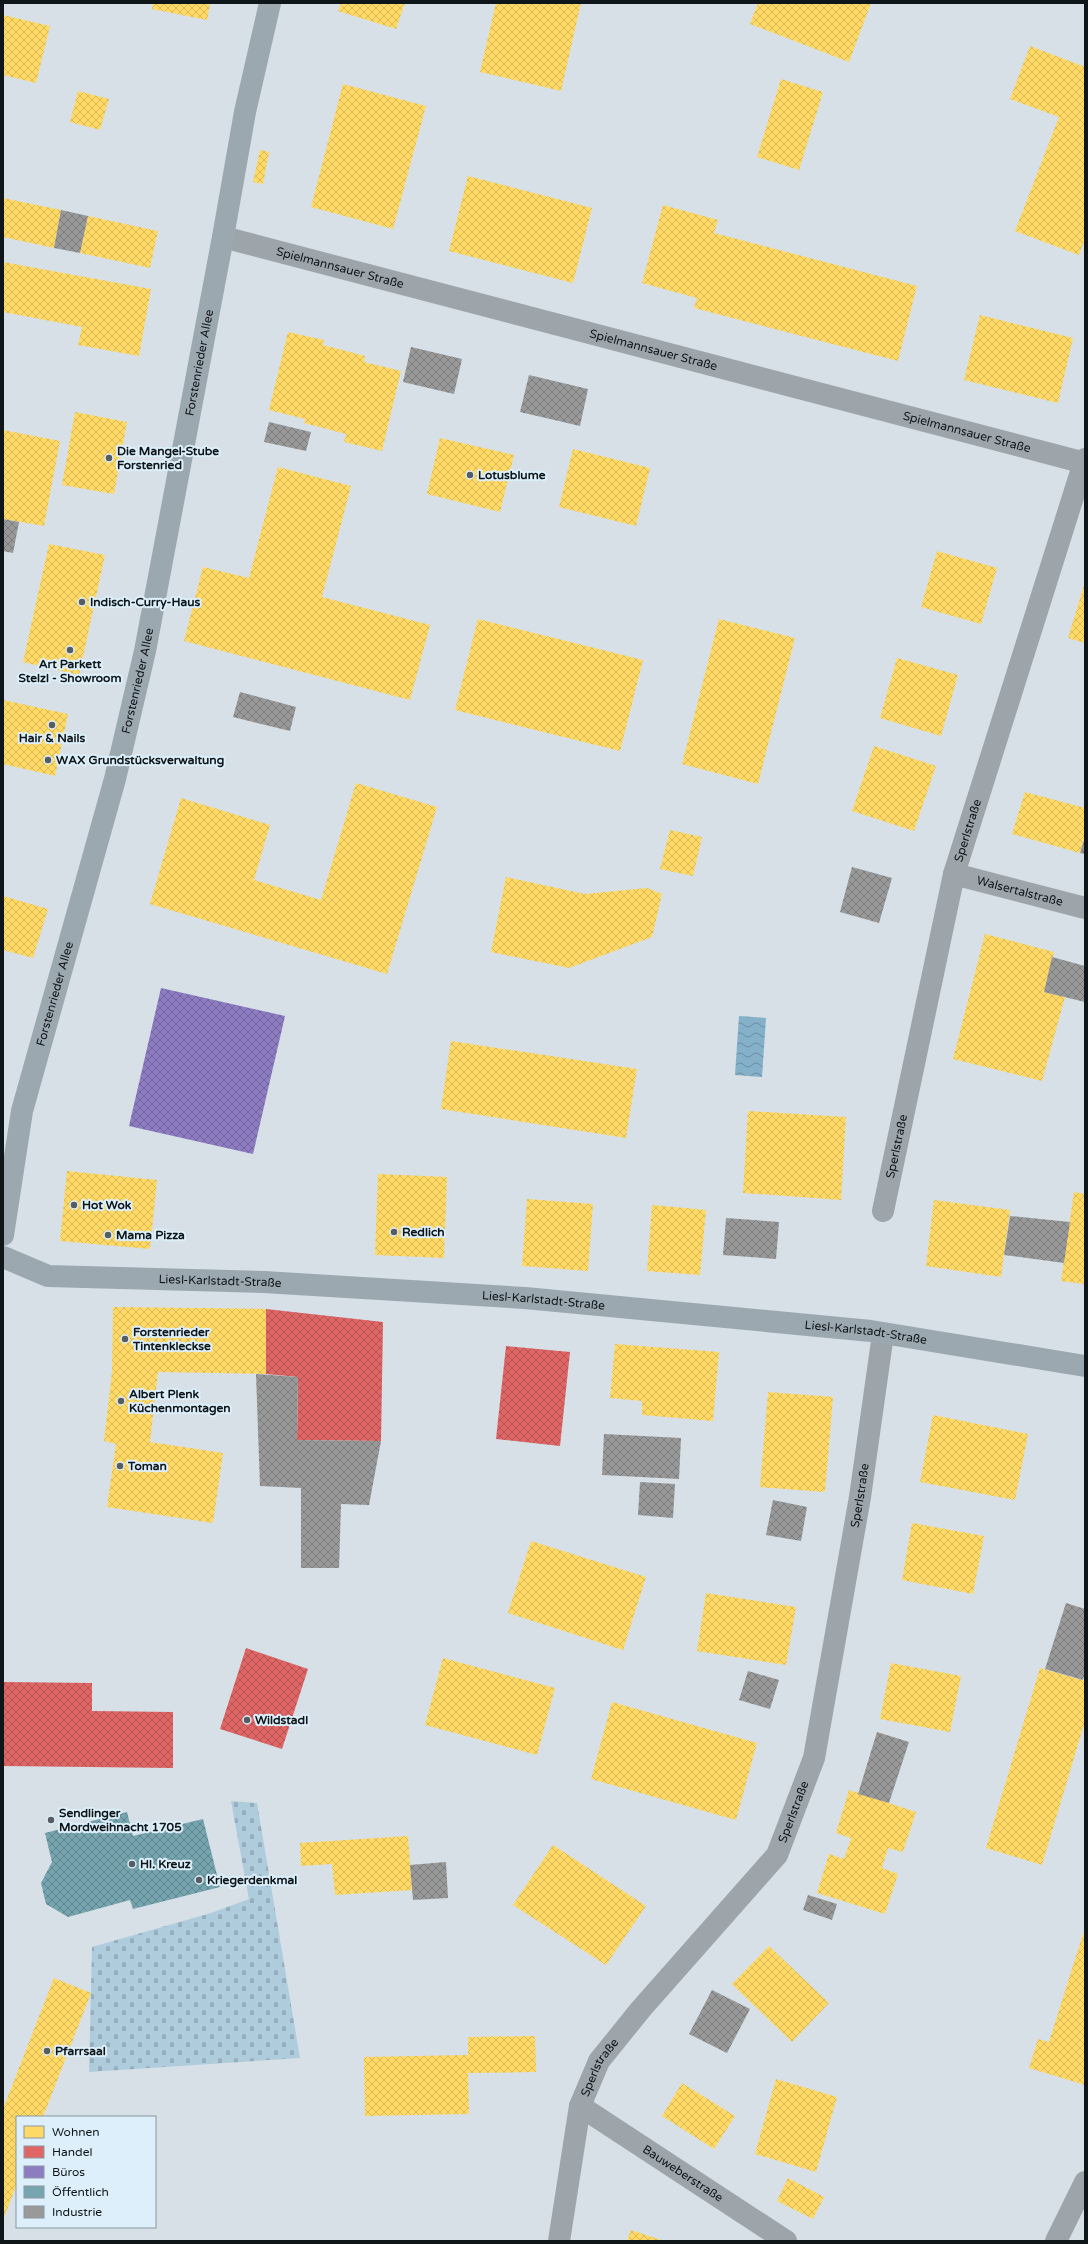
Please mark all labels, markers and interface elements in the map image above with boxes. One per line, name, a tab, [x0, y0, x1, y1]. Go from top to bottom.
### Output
street label: Spielmannsauer Straße	[275, 244, 406, 291]
street label: Forstenrieder Allee	[182, 308, 216, 417]
street label: Spielmannsauer Straße	[588, 326, 719, 373]
street label: Spielmannsauer Straße	[901, 409, 1032, 456]
place label: Die Mangel-Stube Forstenried	[117, 444, 219, 472]
marker: Die Mangel-Stube Forstenried	[104, 453, 114, 463]
place label: Lotusblume	[478, 468, 546, 482]
marker: Lotusblume	[465, 470, 475, 480]
place label: Indisch-Curry-Haus	[90, 595, 201, 610]
marker: Indisch-Curry-Haus	[77, 597, 87, 607]
street label: Forstenrieder Allee	[119, 627, 156, 735]
marker: Art Parkett Stelzl - Showroom	[65, 645, 75, 655]
place label: Art Parkett Stelzl - Showroom	[19, 657, 121, 685]
marker: Hair & Nails	[47, 720, 57, 730]
place label: Hair & Nails	[19, 731, 86, 745]
place label: WAX Grundstücksverwaltung	[56, 753, 224, 768]
marker: WAX Grundstücksverwaltung	[43, 755, 53, 765]
street label: Sperlstraße	[951, 797, 984, 864]
street label: Walsertalstraße	[975, 873, 1065, 909]
street label: Forstenrieder Allee	[33, 940, 76, 1048]
street label: Sperlstraße	[883, 1113, 910, 1180]
place label: Hot Wok	[82, 1198, 132, 1212]
marker: Hot Wok	[69, 1200, 79, 1210]
place label: Redlich	[402, 1225, 445, 1239]
marker: Redlich	[389, 1227, 399, 1237]
place label: Mama Pizza	[116, 1228, 185, 1242]
marker: Mama Pizza	[103, 1230, 113, 1240]
street label: Liesl-Karlstadt-Straße	[158, 1272, 282, 1290]
street label: Liesl-Karlstadt-Straße	[482, 1288, 606, 1313]
street label: Liesl-Karlstadt-Straße	[804, 1318, 928, 1347]
place label: Forstenrieder Tintenkleckse	[132, 1325, 211, 1353]
marker: Forstenrieder Tintenkleckse	[120, 1334, 130, 1344]
place label: Albert Plenk Küchenmontagen	[129, 1387, 231, 1416]
marker: Albert Plenk Küchenmontagen	[116, 1396, 126, 1406]
place label: Toman	[127, 1459, 167, 1473]
marker: Toman	[115, 1461, 125, 1471]
street label: Sperlstraße	[848, 1462, 872, 1529]
place label: Wildstadl	[255, 1713, 308, 1727]
marker: Wildstadl	[242, 1715, 252, 1725]
street label: Sperlstraße	[775, 1779, 812, 1845]
place label: Sendlinger Mordweihnacht 1705	[59, 1806, 182, 1834]
marker: Sendlinger Mordweihnacht 1705	[46, 1815, 56, 1825]
place label: Hl. Kreuz	[140, 1857, 191, 1871]
marker: Hl. Kreuz	[127, 1859, 137, 1869]
place label: Kriegerdenkmal	[207, 1873, 297, 1888]
marker: Kriegerdenkmal	[194, 1875, 204, 1885]
street label: Sperlstraße	[578, 2035, 622, 2099]
place label: Pfarrsaal	[55, 2044, 106, 2058]
marker: Pfarrsaal	[42, 2046, 52, 2056]
legend	[16, 2116, 156, 2228]
text: Wohnen	[52, 2125, 100, 2139]
street label: Bauweberstraße	[640, 2142, 726, 2205]
text: Handel	[52, 2145, 92, 2159]
text: Büros	[52, 2165, 85, 2179]
text: Öffentlich	[52, 2185, 109, 2199]
text: Industrie	[52, 2205, 102, 2219]

